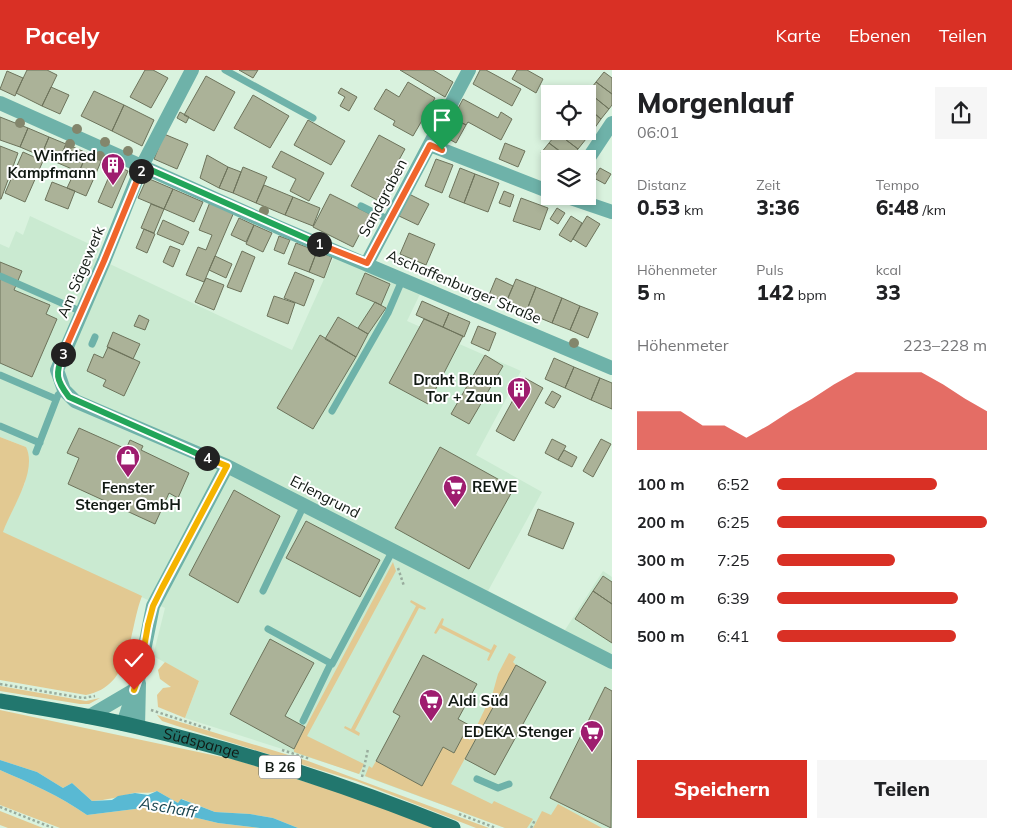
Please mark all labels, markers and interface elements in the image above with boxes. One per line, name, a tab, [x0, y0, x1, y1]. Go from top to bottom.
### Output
text: Pacely	[25, 20, 100, 50]
text: Karte	[775, 24, 821, 47]
text: Ebenen	[849, 24, 911, 47]
text: Teilen	[939, 24, 987, 47]
map controls	[541, 85, 596, 205]
button: locate	[541, 85, 596, 140]
text: Morgenlauf	[637, 85, 793, 120]
button: share	[935, 87, 987, 139]
pin	[421, 99, 463, 150]
icon: arrive	[428, 106, 456, 134]
text: 06:01	[637, 122, 679, 142]
place label: Winfried Kampfmann	[8, 146, 96, 182]
button: layers	[541, 150, 596, 205]
building icon: Winfried Kampfmann	[100, 152, 126, 186]
street label: Sandgraben	[354, 156, 411, 240]
pin: 2	[128, 158, 154, 184]
text: 2	[137, 162, 146, 180]
text: Distanz	[637, 176, 686, 194]
text: Zeit	[756, 176, 780, 194]
text: Tempo	[876, 176, 919, 194]
text: 0.53	[637, 194, 680, 220]
text: 3:36	[756, 194, 800, 220]
text: 6:48	[876, 194, 919, 220]
text: km	[680, 201, 703, 219]
text: /km	[919, 201, 946, 219]
street label: Am Sägewerk	[53, 223, 109, 321]
pin: 1	[306, 232, 332, 256]
text: 1	[315, 235, 324, 253]
street label: Aschaffenburger Straße	[384, 245, 544, 328]
text: Höhenmeter	[637, 261, 717, 279]
text: Puls	[756, 261, 784, 279]
text: kcal	[876, 261, 901, 279]
text: 5	[637, 279, 650, 305]
text: 142	[756, 279, 794, 305]
text: 33	[876, 279, 901, 305]
text: m	[650, 286, 666, 304]
text: bpm	[794, 286, 827, 304]
text: Höhenmeter	[637, 335, 729, 355]
text: 223–228 m	[903, 335, 987, 355]
pin: 3	[50, 342, 76, 366]
text: 3	[59, 345, 68, 363]
place label: Draht Braun Tor + Zaun	[413, 370, 502, 406]
building icon: Draht Braun Tor + Zaun	[506, 376, 532, 410]
shop icon: Fenster Stenger GmbH	[115, 444, 141, 478]
pin: 4	[194, 446, 220, 470]
text: 4	[203, 449, 212, 467]
street label: Erlengrund	[287, 471, 363, 522]
supermarket icon: REWE	[442, 474, 468, 508]
text: 100 m	[637, 474, 685, 494]
text: 6:52	[717, 474, 749, 494]
place label: REWE	[472, 477, 517, 496]
place label: Fenster Stenger GmbH	[75, 478, 181, 514]
text: 200 m	[637, 512, 685, 532]
text: 6:25	[717, 512, 749, 532]
text: 300 m	[637, 550, 685, 570]
text: 7:25	[717, 550, 749, 570]
text: 400 m	[637, 588, 685, 608]
text: 6:39	[717, 588, 749, 608]
text: 500 m	[637, 626, 685, 646]
text: 6:41	[717, 626, 749, 646]
pin	[113, 639, 155, 690]
icon: check	[120, 646, 148, 674]
supermarket icon: Aldi Süd	[418, 688, 444, 722]
place label: Aldi Süd	[448, 691, 508, 710]
supermarket icon: EDEKA Stenger	[579, 719, 605, 753]
place label: EDEKA Stenger	[464, 722, 574, 741]
street label: Südspange	[161, 723, 242, 762]
road number: B 26	[259, 756, 301, 779]
button: Speichern	[637, 760, 807, 818]
button: Teilen	[817, 760, 987, 818]
water label: Aschaff	[137, 792, 199, 822]

